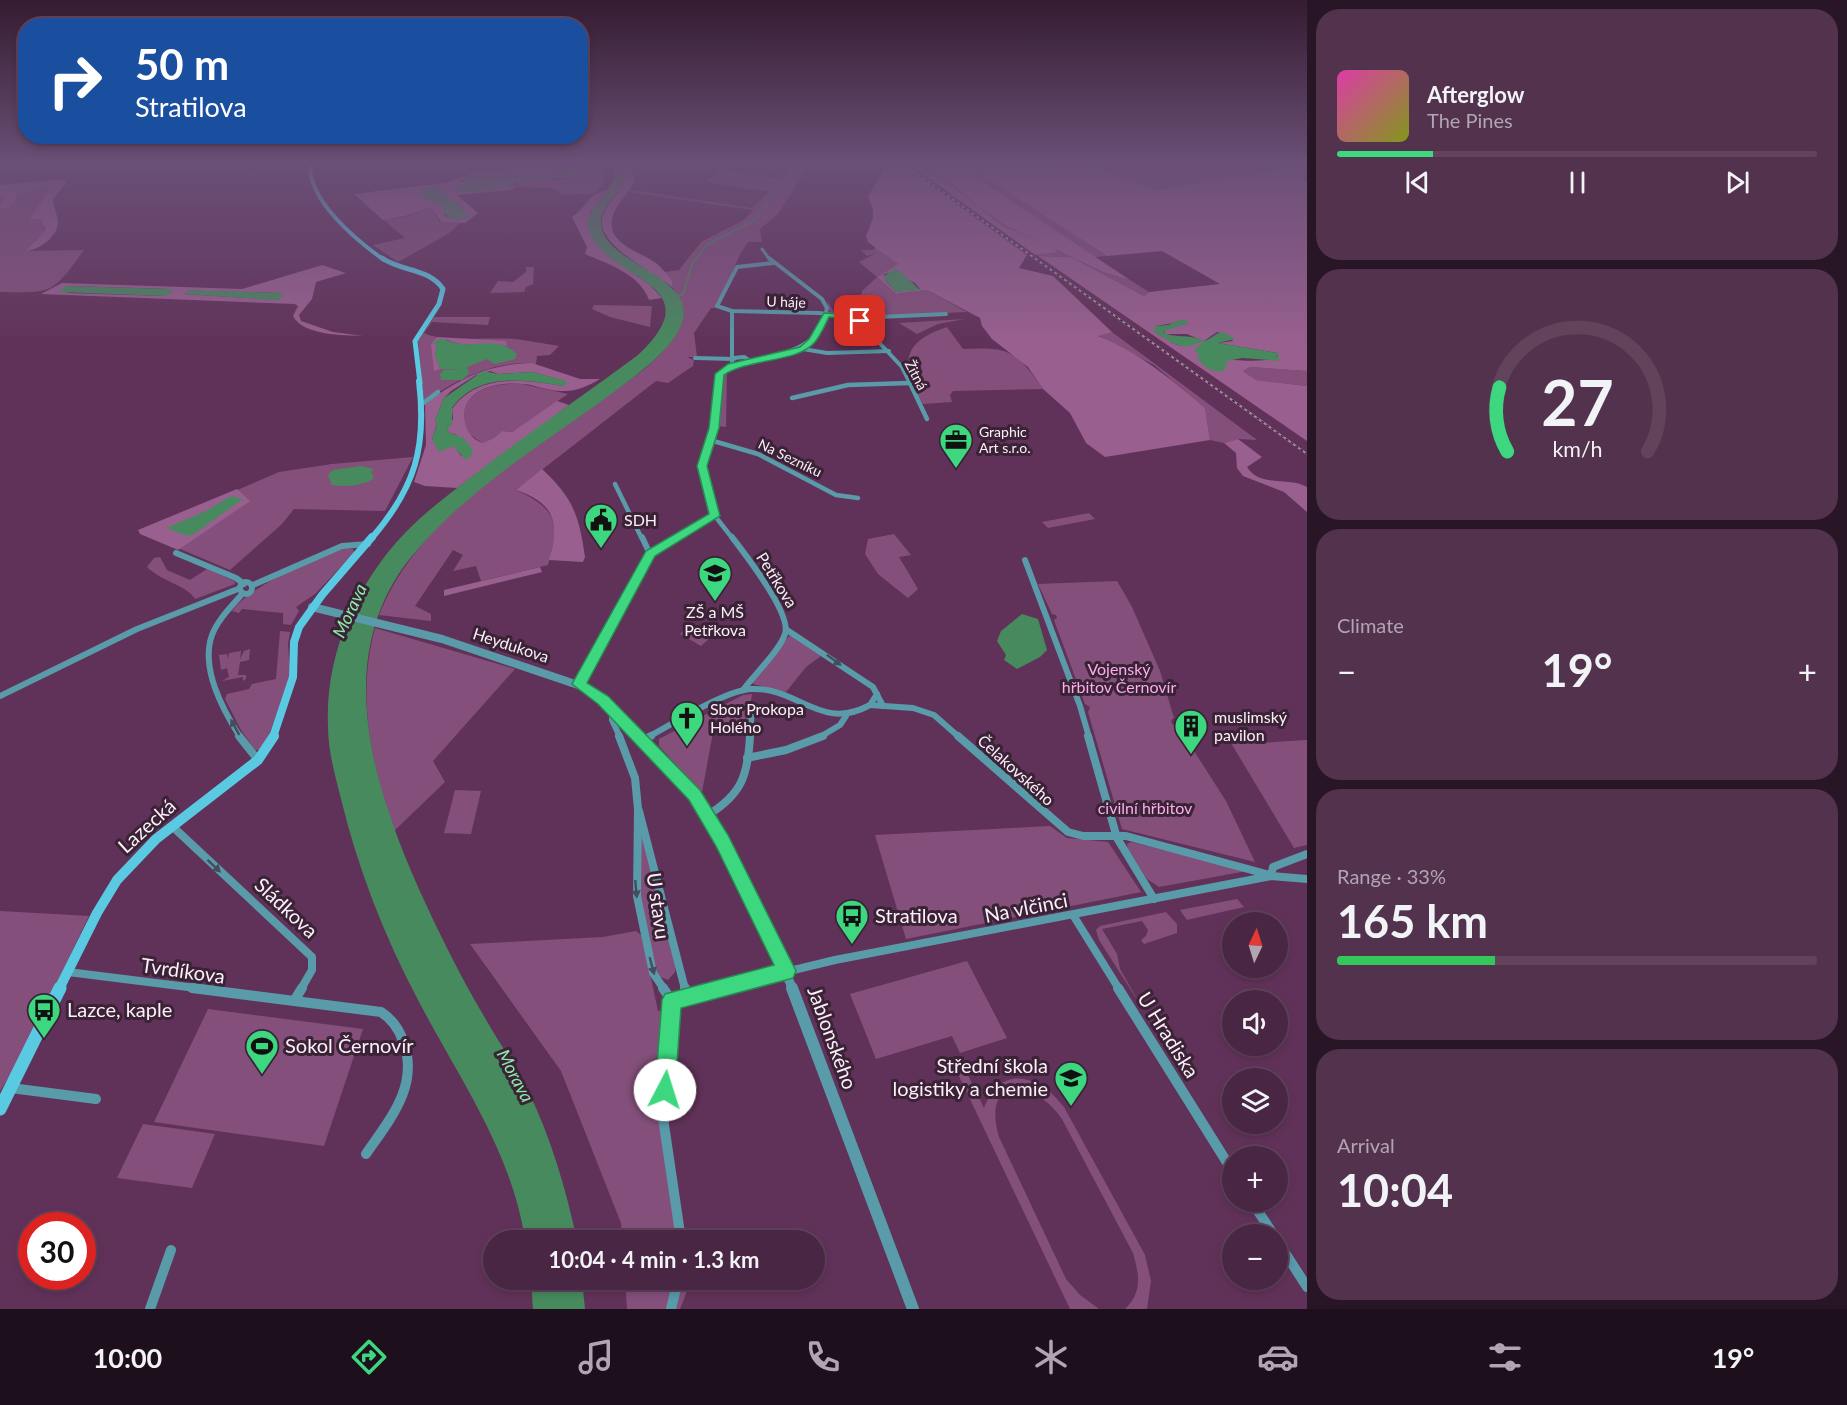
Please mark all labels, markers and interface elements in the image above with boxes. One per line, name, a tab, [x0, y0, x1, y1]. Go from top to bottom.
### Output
text: 50 m	[135, 39, 229, 89]
icon: right	[36, 42, 114, 120]
text: Afterglow	[1427, 81, 1524, 108]
text: Stratilova	[135, 90, 247, 123]
text: The Pines	[1427, 108, 1513, 132]
icon: previous	[1401, 166, 1434, 199]
icon: pause	[1561, 166, 1594, 199]
icon: next	[1721, 166, 1754, 199]
street label: U háje	[766, 292, 806, 311]
pin	[834, 295, 885, 346]
icon: arrive	[843, 304, 876, 337]
street label: Žitná	[902, 357, 931, 393]
text: 27	[1541, 364, 1613, 439]
office icon: Graphic Art s.r.o.	[938, 422, 974, 469]
place label: Graphic Art s.r.o.	[979, 423, 1031, 456]
street label: Na Sezníku	[756, 435, 825, 480]
text: km/h	[1552, 436, 1602, 462]
public building icon: SDH	[583, 502, 619, 549]
place label: SDH	[624, 510, 657, 529]
street label: Petřkova	[753, 549, 802, 611]
school or university icon: ZŠ a MŠ Petřkova	[697, 555, 733, 602]
water label: Morava	[327, 580, 371, 641]
place label: ZŠ a MŠ Petřkova	[684, 602, 746, 639]
text: Climate	[1337, 613, 1404, 637]
street label: Heydukova	[471, 623, 552, 666]
text: 19°	[1542, 643, 1612, 697]
text: −	[1337, 651, 1356, 691]
text: +	[1798, 651, 1817, 691]
one-way arrow	[825, 654, 841, 666]
park label: Vojenský hřbitov Černovír	[1062, 659, 1176, 696]
place label: Sbor Prokopa Holého	[710, 699, 804, 736]
church icon: Sbor Prokopa Holého	[669, 700, 705, 747]
place label: muslimský pavilon	[1214, 707, 1288, 744]
building icon: muslimský pavilon	[1173, 708, 1209, 755]
one-way arrow	[230, 718, 240, 735]
street label: Čelakovského	[974, 730, 1059, 809]
street label: Lazecká	[113, 793, 180, 857]
park label: civilní hřbitov	[1098, 798, 1193, 817]
one-way arrow	[206, 859, 221, 872]
text: Range · 33%	[1337, 864, 1446, 888]
street label: U stavu	[642, 871, 676, 941]
street label: Sládkova	[250, 872, 323, 942]
one-way arrow	[632, 879, 641, 898]
street label: Na vlčinci	[982, 887, 1070, 927]
text: 165 km	[1337, 894, 1488, 948]
bus stop icon: Stratilova	[834, 898, 870, 945]
place label: Stratilova	[875, 903, 958, 927]
north arrow	[1222, 912, 1288, 978]
map controls	[1222, 912, 1288, 1290]
street label: Tvrdíkova	[140, 952, 227, 988]
one-way arrow	[647, 957, 657, 975]
street label: Jablonského	[803, 983, 863, 1092]
street label: U Hradiska	[1133, 987, 1205, 1082]
button: sound	[1222, 990, 1288, 1056]
bus stop icon: Lazce, kaple	[26, 992, 62, 1039]
place label: Lazce, kaple	[67, 997, 172, 1021]
sports icon: Sokol Černovír	[244, 1028, 280, 1075]
place label: Sokol Černovír	[285, 1033, 414, 1057]
water label: Morava	[493, 1045, 539, 1106]
place label: Střední škola logistiky a chemie	[893, 1053, 1048, 1100]
position arrow	[633, 1058, 697, 1122]
school or university icon: Střední škola logistiky a chemie	[1053, 1060, 1089, 1107]
button: layers	[1222, 1068, 1288, 1134]
text: Arrival	[1337, 1133, 1395, 1157]
button: +	[1222, 1146, 1288, 1212]
text: 10:04	[1337, 1163, 1453, 1217]
speed limit sign: 30	[18, 1212, 96, 1290]
button: −	[1222, 1224, 1288, 1290]
text: 10:04 · 4 min · 1.3 km	[549, 1246, 759, 1273]
icon: directions	[348, 1336, 390, 1378]
icon: music	[575, 1336, 617, 1378]
icon: phone	[802, 1336, 844, 1378]
icon: climate	[1030, 1336, 1072, 1378]
icon: car	[1257, 1336, 1299, 1378]
icon: filters	[1484, 1336, 1526, 1378]
text: 10:00	[93, 1341, 162, 1374]
text: 19°	[1712, 1341, 1754, 1374]

